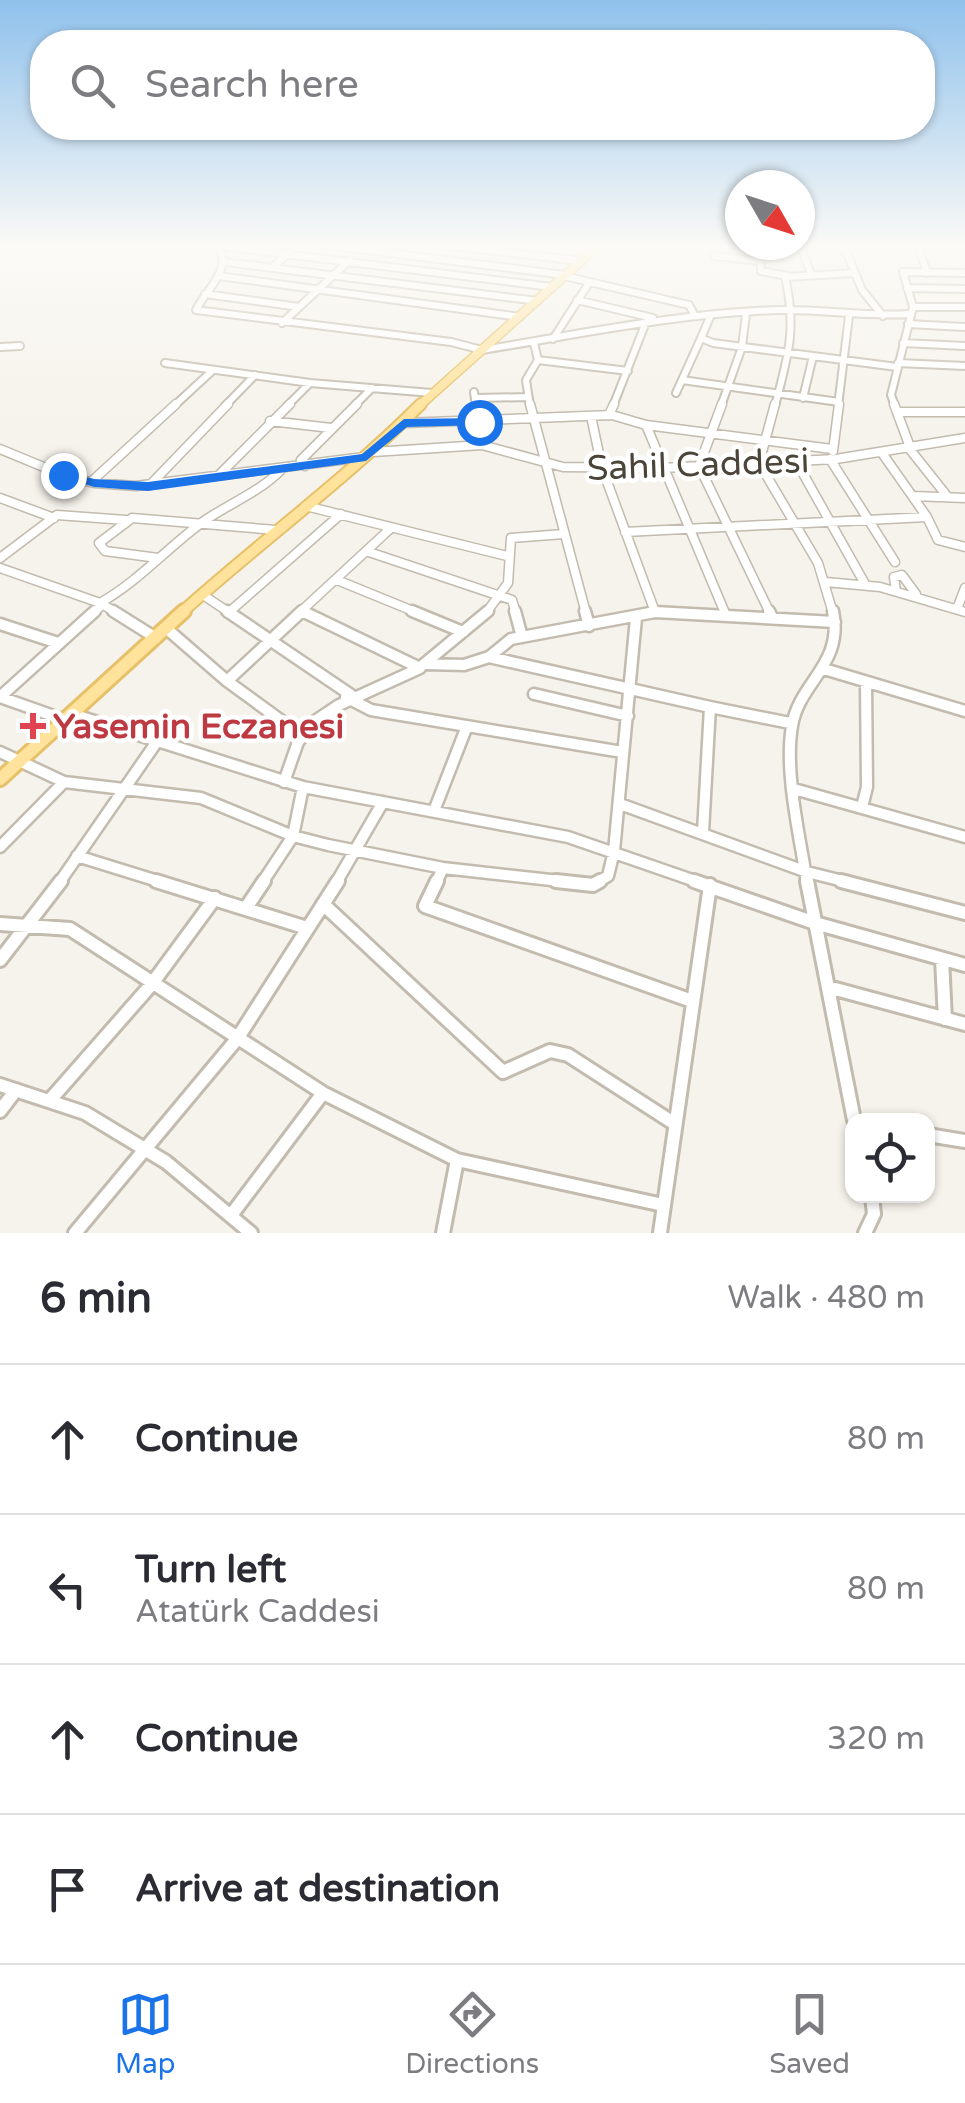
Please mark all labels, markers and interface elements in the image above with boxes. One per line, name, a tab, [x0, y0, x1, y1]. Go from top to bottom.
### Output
search box	[30, 30, 935, 140]
icon: search	[65, 58, 120, 113]
text: Search here	[145, 62, 359, 108]
north arrow	[725, 170, 815, 260]
route start	[457, 400, 503, 446]
street label: Sahil Caddesi	[586, 440, 810, 490]
route end	[41, 453, 87, 499]
place label: Yasemin Eczanesi	[53, 706, 344, 748]
marker: Yasemin Eczanesi	[22, 715, 44, 737]
map controls	[845, 1113, 935, 1203]
button: locate	[845, 1113, 935, 1203]
text: 6 min	[40, 1273, 152, 1324]
text: Walk · 480 m	[728, 1279, 925, 1317]
icon: ahead	[40, 1412, 95, 1467]
text: Continue	[135, 1416, 298, 1462]
text: 80 m	[847, 1420, 925, 1458]
text: Turn left	[135, 1547, 286, 1593]
icon: left	[40, 1562, 95, 1617]
text: 80 m	[847, 1570, 925, 1608]
text: Atatürk Caddesi	[135, 1593, 380, 1631]
icon: ahead	[40, 1712, 95, 1767]
text: Continue	[135, 1716, 298, 1762]
text: 320 m	[827, 1720, 925, 1758]
icon: arrive	[40, 1862, 95, 1917]
text: Arrive at destination	[135, 1866, 500, 1912]
tab: Map	[115, 1987, 175, 2081]
tab: Directions	[405, 1987, 539, 2081]
tab: Saved	[769, 1987, 850, 2081]

